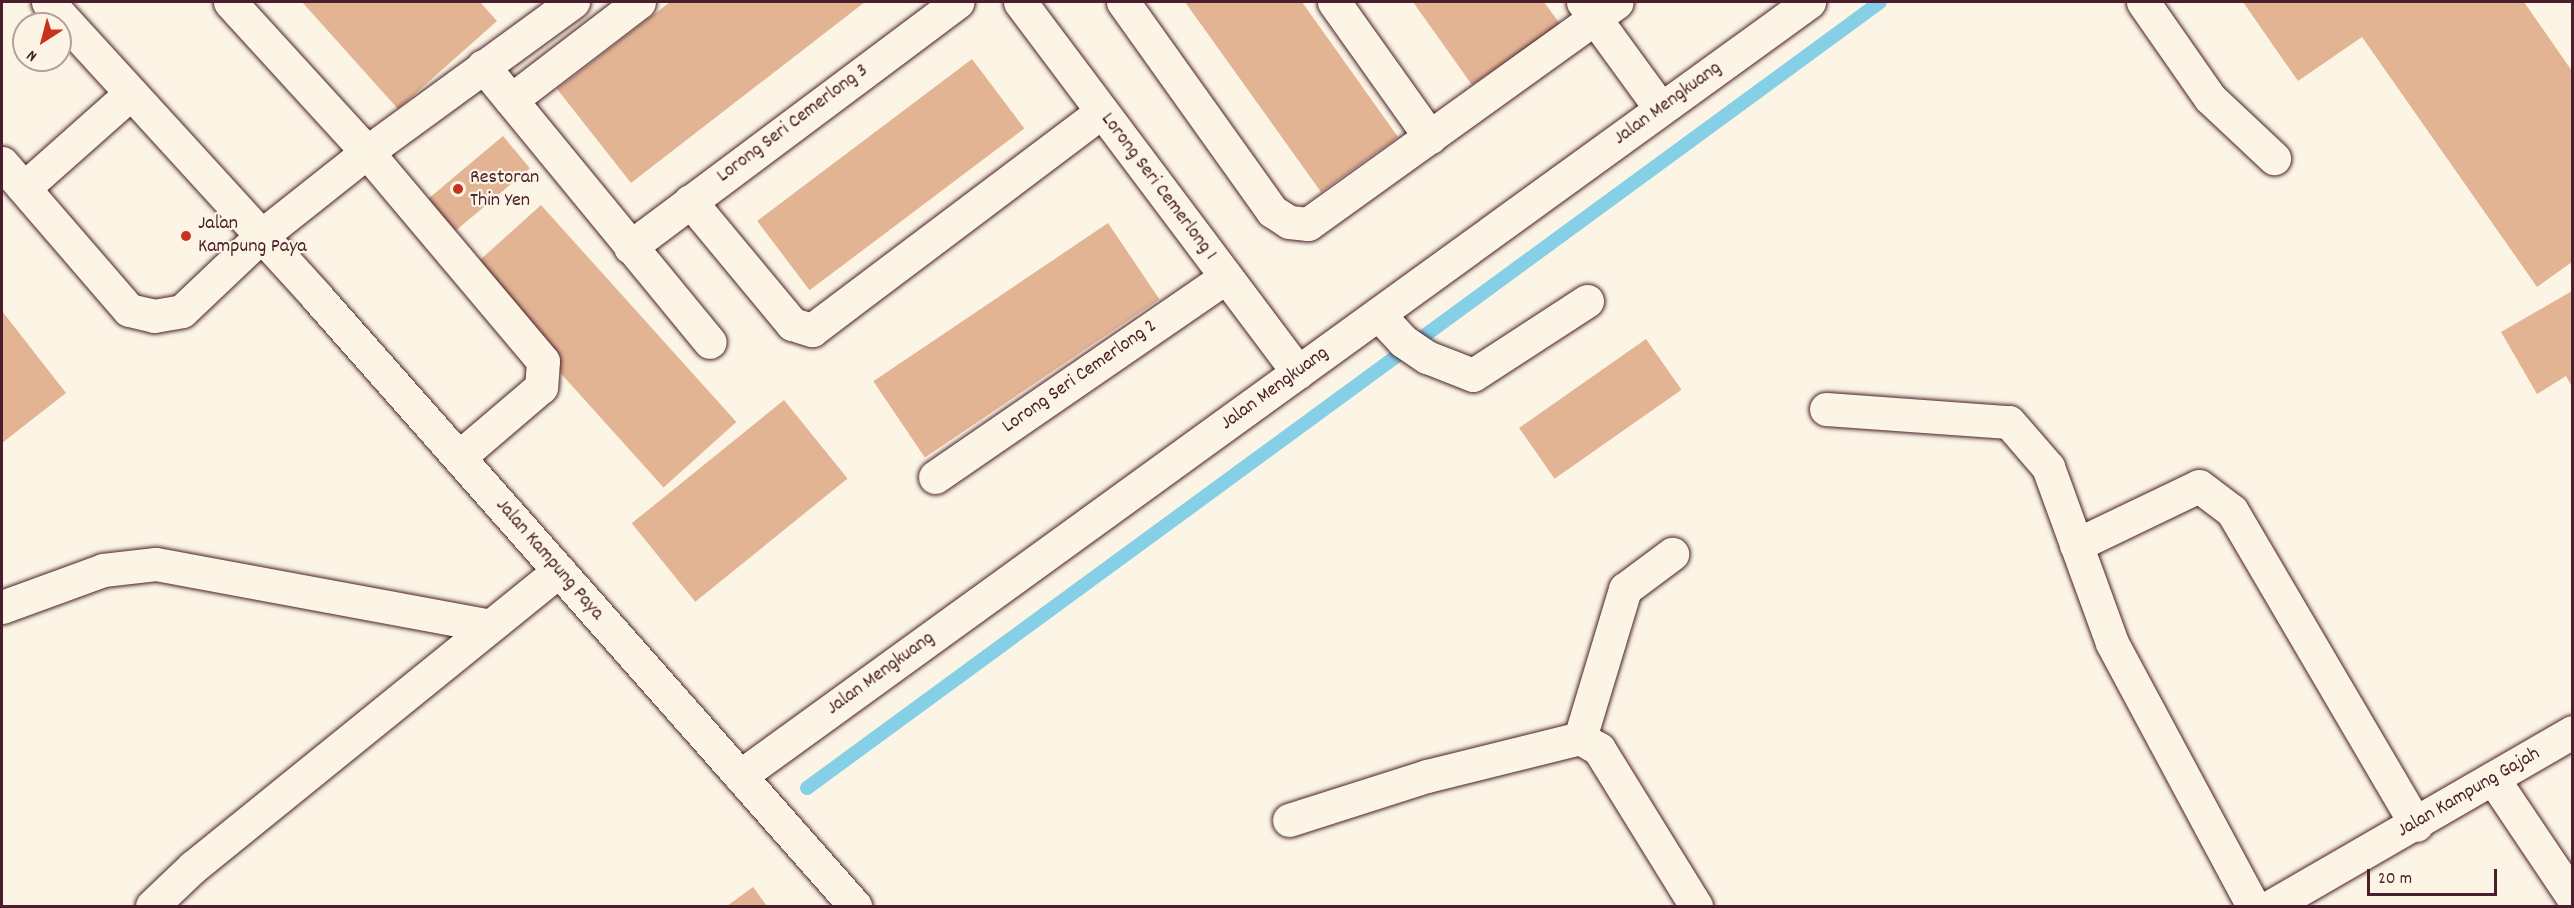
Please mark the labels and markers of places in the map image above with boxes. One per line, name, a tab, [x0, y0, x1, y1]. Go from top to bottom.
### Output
place label: Restoran Thin Yen	[470, 166, 539, 213]
marker: Restoran Thin Yen	[451, 182, 465, 196]
place label: Jalan Kampung Paya	[198, 213, 307, 260]
marker: Jalan Kampung Paya	[179, 229, 193, 243]

